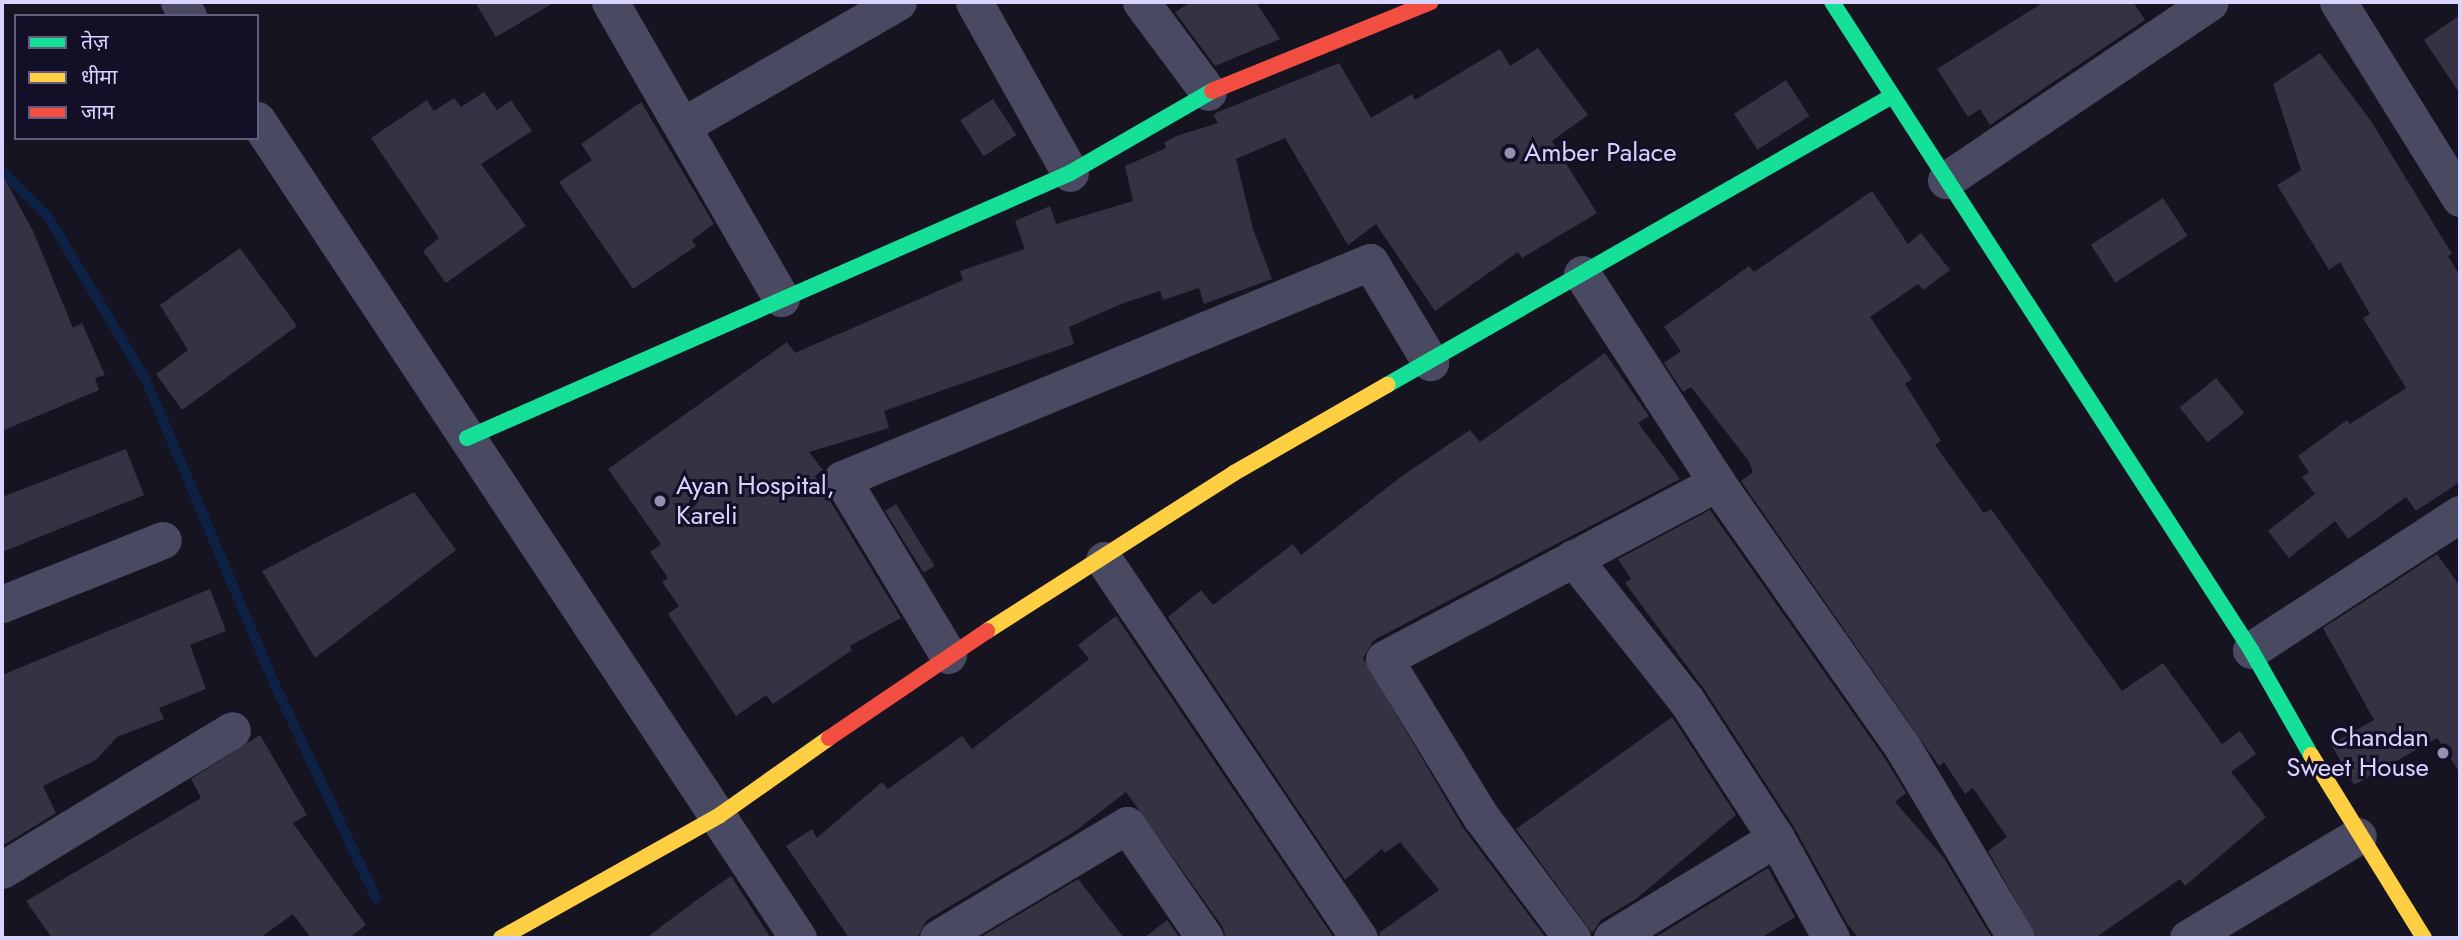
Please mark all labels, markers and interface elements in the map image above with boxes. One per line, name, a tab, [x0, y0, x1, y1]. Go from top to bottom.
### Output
legend	[14, 14, 259, 140]
text: तेज़	[81, 27, 109, 57]
text: धीमा	[81, 62, 117, 92]
text: जाम	[81, 97, 115, 127]
place label: Amber Palace	[1524, 137, 1677, 169]
marker: Amber Palace	[1502, 145, 1518, 161]
place label: Ayan Hospital, Kareli	[676, 470, 835, 532]
marker: Ayan Hospital, Kareli	[650, 491, 670, 511]
place label: Chandan Sweet House	[2286, 722, 2429, 784]
marker: Chandan Sweet House	[2435, 745, 2451, 761]

